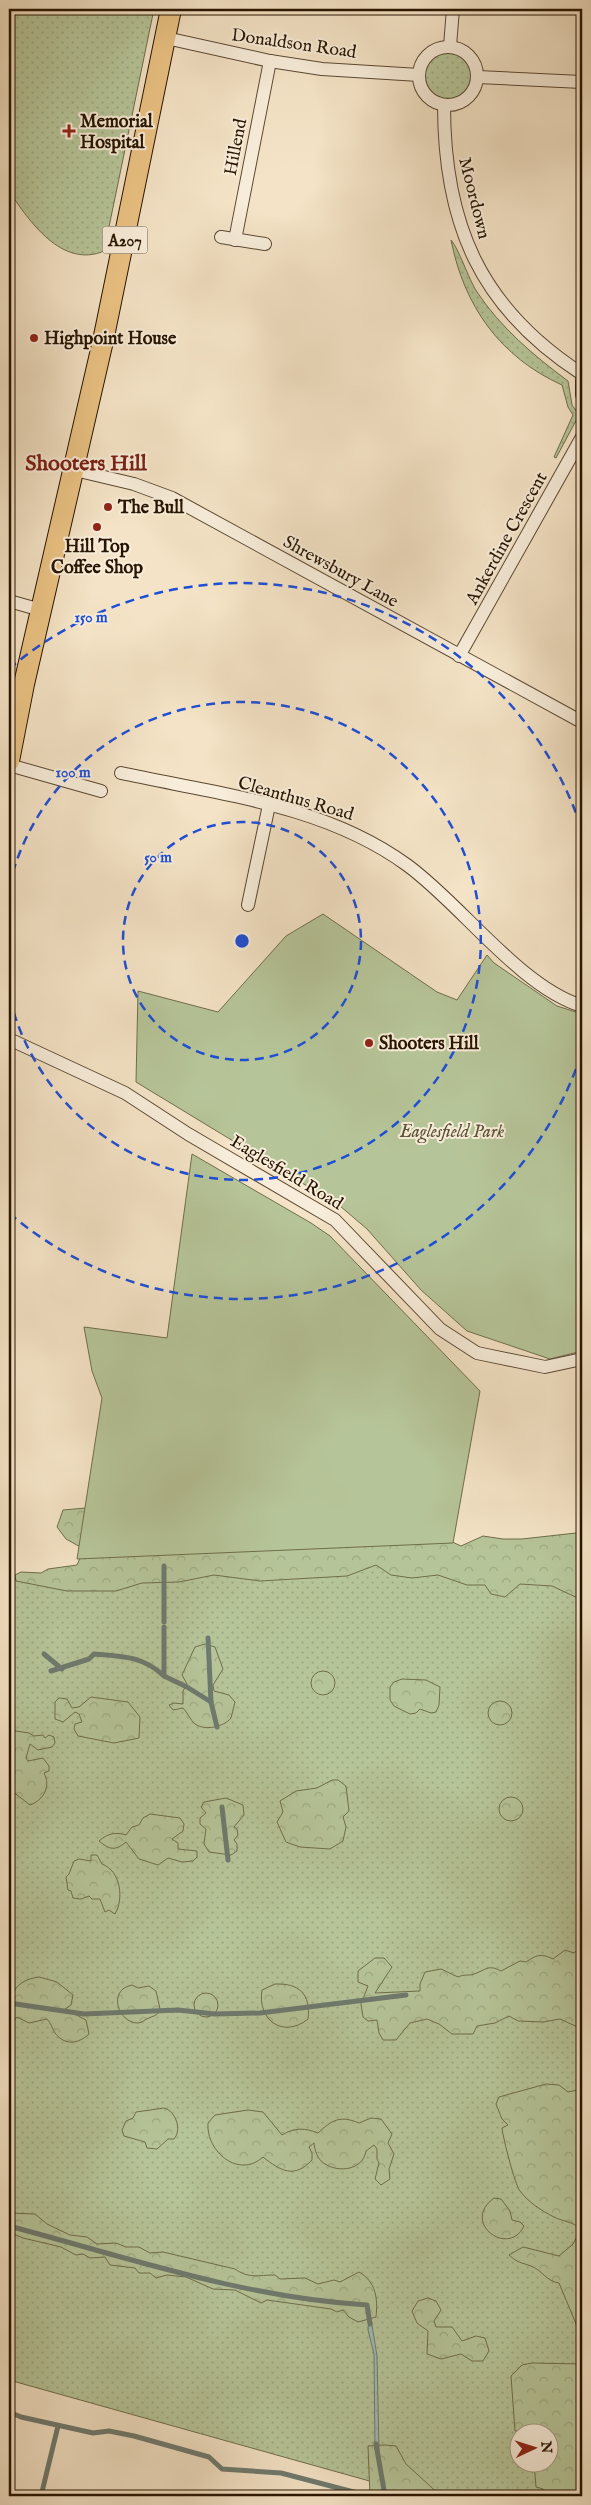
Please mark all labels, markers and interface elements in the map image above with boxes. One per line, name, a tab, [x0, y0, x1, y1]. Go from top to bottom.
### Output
street label: Donaldson Road	[230, 24, 358, 65]
place label: Memorial Hospital	[80, 111, 154, 155]
street label: Hillend	[220, 116, 253, 178]
marker: Memorial Hospital	[62, 124, 76, 138]
street label: Moordown	[452, 155, 495, 242]
road number: A207	[102, 226, 148, 254]
place label: Highpoint House	[44, 328, 177, 351]
marker: Highpoint House	[28, 332, 40, 344]
district label: Shooters Hill	[25, 450, 148, 478]
street label: Ankerdine Crescent	[461, 468, 553, 610]
place label: The Bull	[117, 497, 185, 520]
marker: The Bull	[102, 501, 114, 513]
marker: Hill Top Coffee Shop	[91, 521, 103, 533]
street label: Shrewsbury Lane	[278, 531, 402, 614]
place label: Hill Top Coffee Shop	[51, 536, 143, 580]
text: 150 m	[74, 608, 108, 627]
text: 100 m	[55, 763, 91, 782]
street label: Cleanthus Road	[235, 772, 356, 827]
text: 50 m	[144, 848, 172, 867]
centre of rings	[233, 932, 251, 950]
place label: Shooters Hill	[379, 1033, 480, 1056]
marker: Shooters Hill	[363, 1037, 375, 1049]
park label: Eaglesfield Park	[399, 1121, 504, 1144]
street label: Eaglesfield Road	[226, 1131, 347, 1216]
north arrow	[508, 2422, 558, 2472]
text: N	[537, 2439, 555, 2454]

